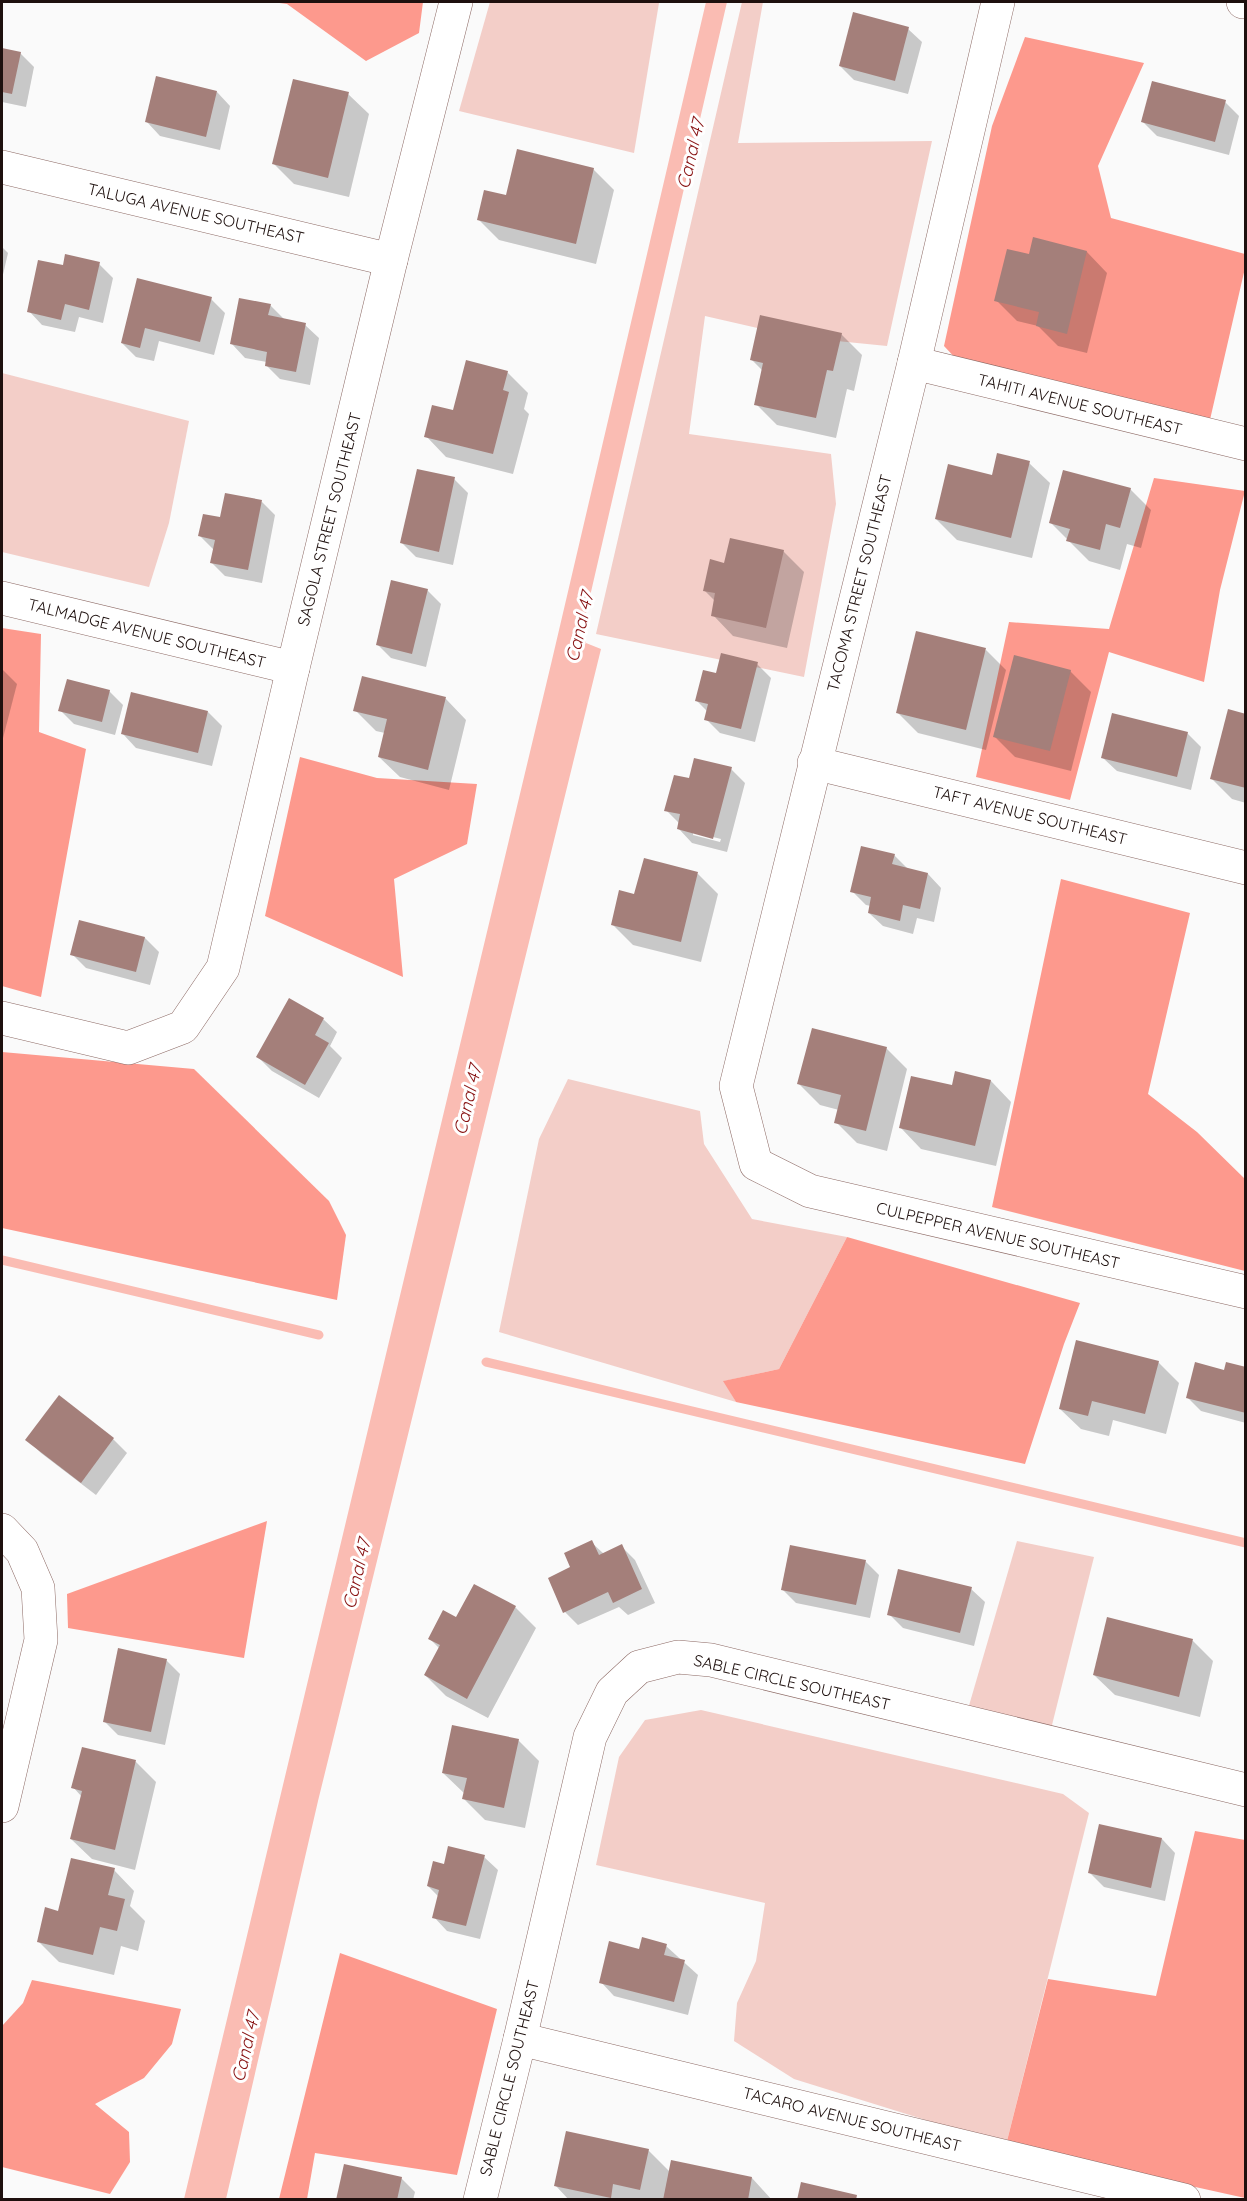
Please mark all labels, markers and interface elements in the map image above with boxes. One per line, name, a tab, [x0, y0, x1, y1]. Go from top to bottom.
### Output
water label: Canal 47	[671, 114, 710, 191]
street label: TALUGA AVENUE SOUTHEAST	[86, 178, 307, 248]
street label: TAHITI AVENUE SOUTHEAST	[976, 369, 1185, 439]
street label: SAGOLA STREET SOUTHEAST	[293, 410, 365, 628]
street label: TACOMA STREET SOUTHEAST	[822, 472, 896, 694]
water label: Canal 47	[560, 587, 599, 664]
street label: TALMADGE AVENUE SOUTHEAST	[26, 594, 268, 672]
street label: TAFT AVENUE SOUTHEAST	[931, 781, 1130, 849]
water label: Canal 47	[448, 1060, 487, 1137]
street label: CULPEPPER AVENUE SOUTHEAST	[874, 1197, 1122, 1273]
water label: Canal 47	[337, 1534, 376, 1611]
street label: SABLE CIRCLE SOUTHEAST	[692, 1650, 893, 1714]
street label: SABLE CIRCLE SOUTHEAST	[475, 1978, 543, 2178]
water label: Canal 47	[226, 2007, 265, 2084]
street label: TACARO AVENUE SOUTHEAST	[741, 2082, 963, 2156]

